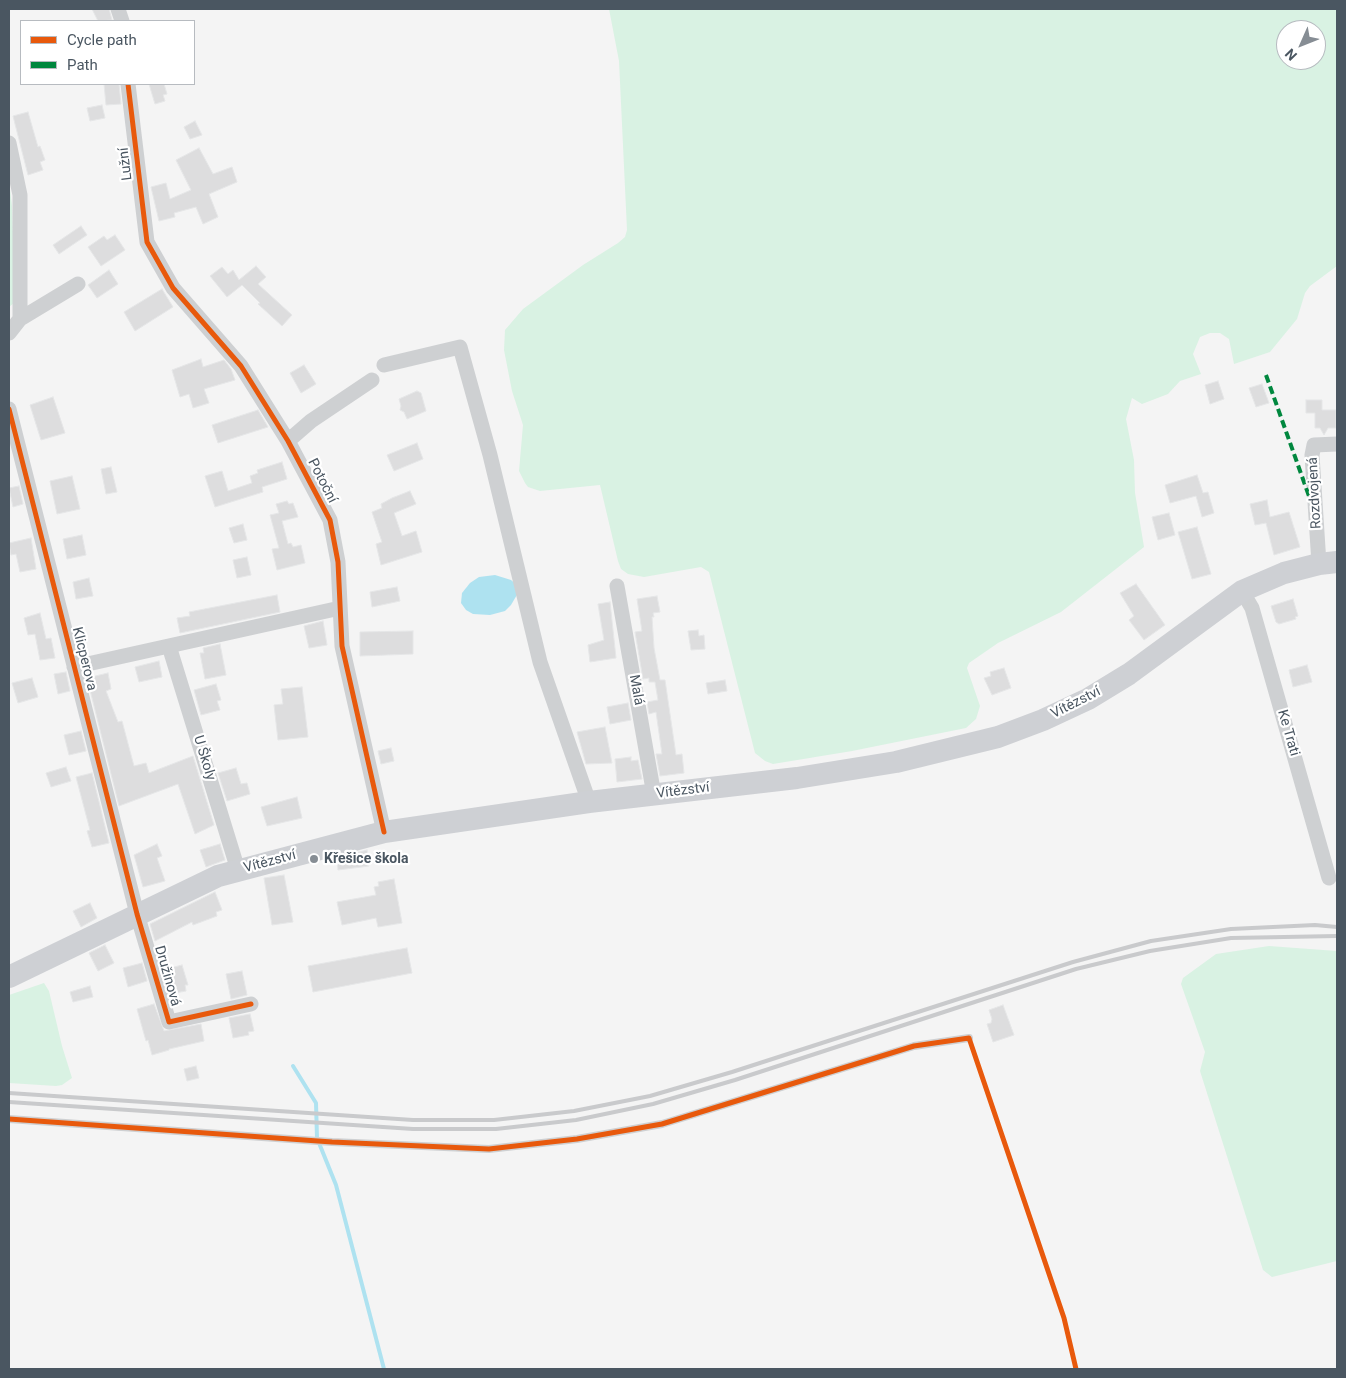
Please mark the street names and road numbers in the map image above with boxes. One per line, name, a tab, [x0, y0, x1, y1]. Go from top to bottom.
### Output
street label: Lužní	[116, 147, 136, 181]
street label: Potoční	[304, 456, 340, 506]
street label: Rozdvojená	[1305, 457, 1325, 529]
street label: Klicperova	[68, 625, 100, 693]
street label: Malá	[625, 673, 647, 707]
street label: Vítězství	[1048, 683, 1104, 723]
street label: Ke Trati	[1273, 708, 1303, 758]
street label: U Školy	[189, 734, 219, 782]
street label: Vítězství	[655, 779, 711, 803]
street label: Vítězství	[242, 847, 298, 877]
street label: Družinová	[150, 944, 184, 1008]

